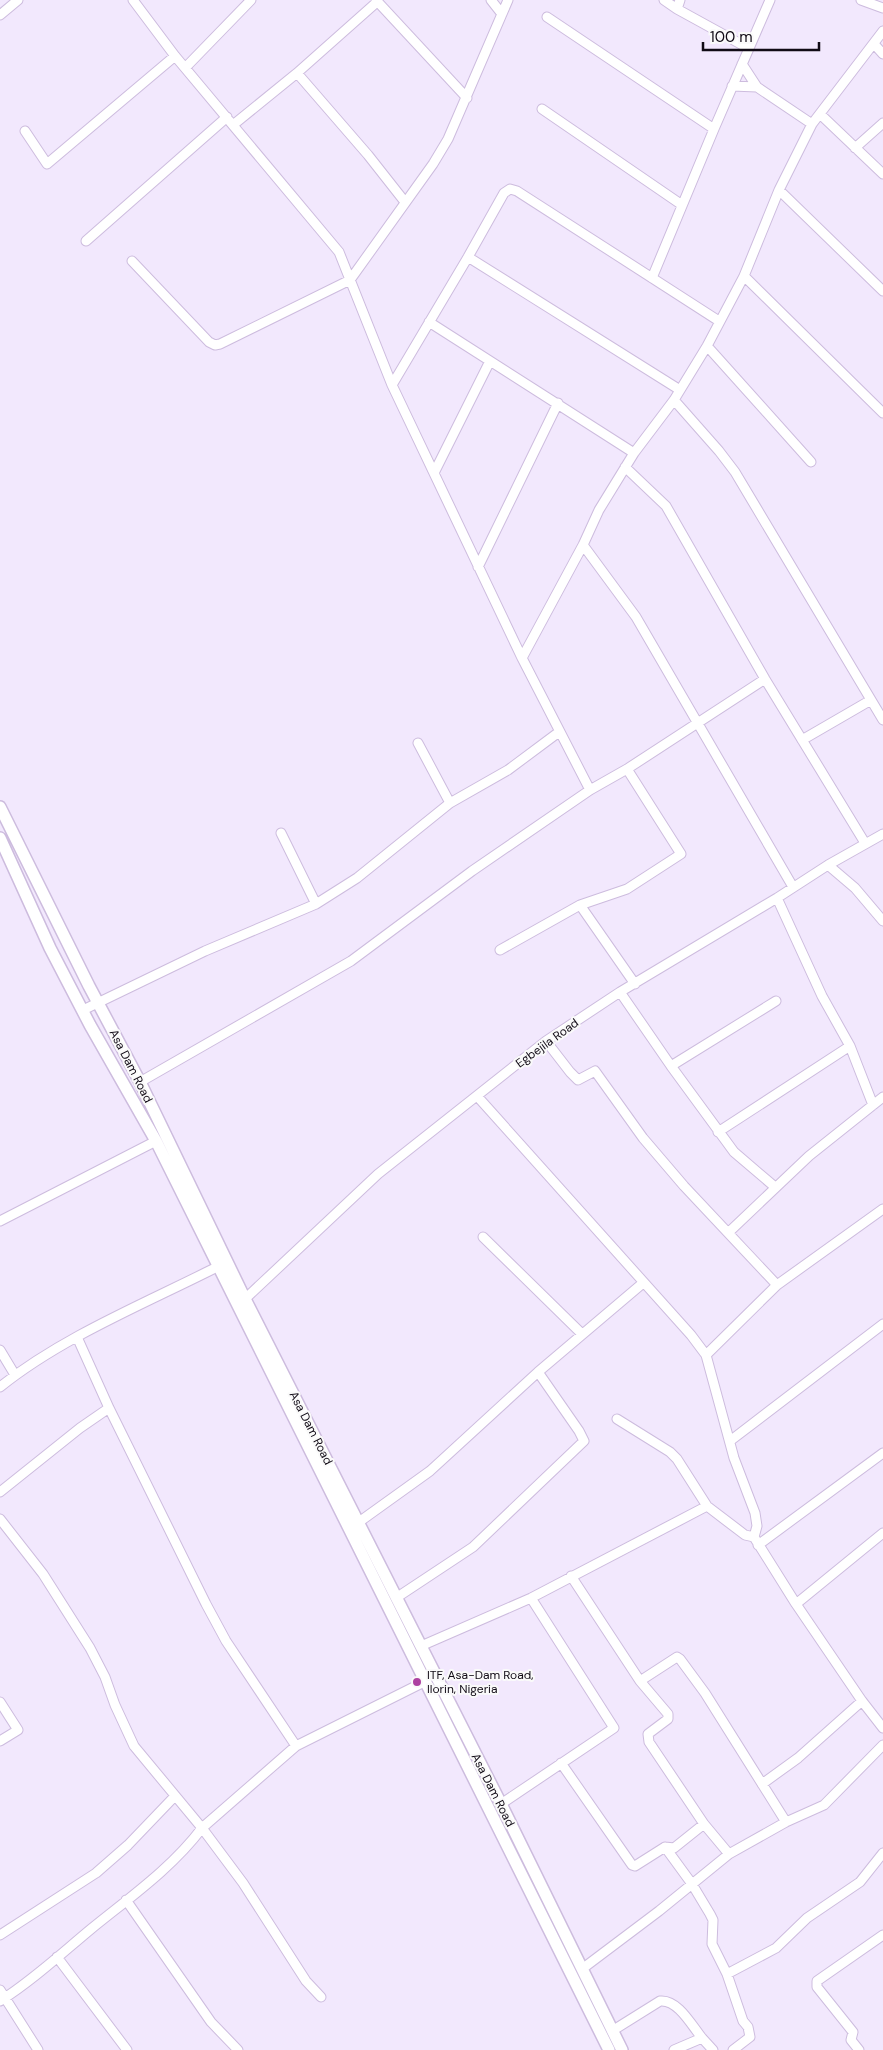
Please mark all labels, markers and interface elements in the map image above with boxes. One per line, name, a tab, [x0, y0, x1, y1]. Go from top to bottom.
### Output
scale bar	[703, 20, 819, 52]
text: 100 m	[710, 27, 753, 47]
street label: Egbejila Road	[512, 1015, 582, 1071]
street label: Asa Dam Road	[106, 1027, 156, 1105]
street label: Asa Dam Road	[286, 1389, 336, 1467]
place label: ITF, Asa-Dam Road, Ilorin, Nigeria	[427, 1667, 533, 1697]
marker: ITF, Asa-Dam Road, Ilorin, Nigeria	[411, 1676, 423, 1688]
street label: Asa Dam Road	[468, 1751, 518, 1829]

